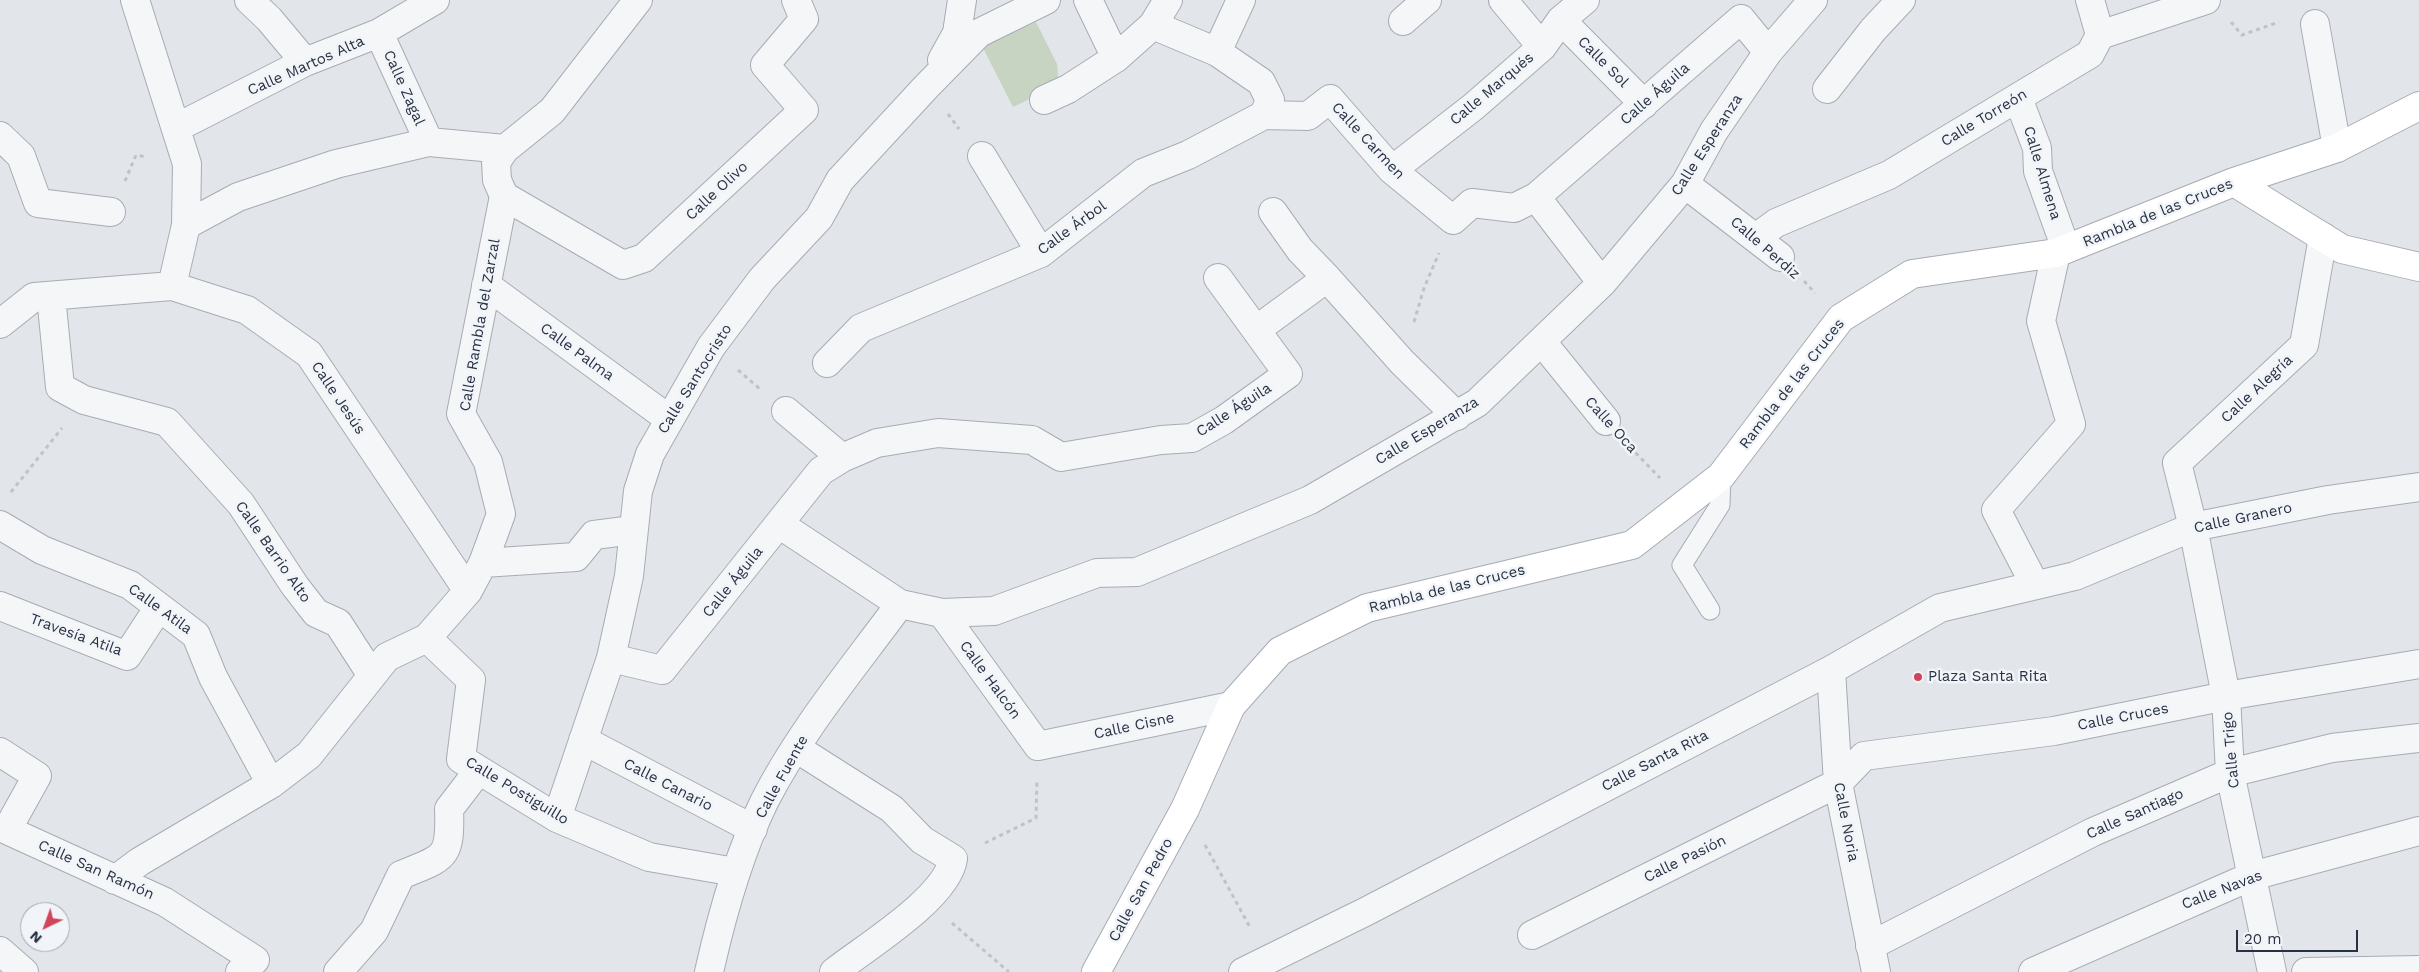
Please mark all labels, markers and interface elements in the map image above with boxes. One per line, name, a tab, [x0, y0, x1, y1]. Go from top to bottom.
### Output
street label: Calle Martos Alta	[245, 32, 367, 100]
street label: Calle Sol	[1574, 33, 1632, 91]
street label: Calle Zagal	[379, 47, 429, 129]
street label: Calle Marqués	[1446, 49, 1538, 129]
street label: Calle Águila	[1617, 59, 1693, 129]
street label: Calle Torreón	[1938, 85, 2030, 151]
street label: Calle Esperanza	[1667, 91, 1747, 199]
street label: Calle Carmen	[1328, 99, 1408, 183]
street label: Calle Almena	[2019, 124, 2065, 222]
street label: Calle Olivo	[682, 158, 752, 224]
street label: Rambla de las Cruces	[2080, 175, 2236, 251]
street label: Calle Árbol	[1034, 197, 1110, 259]
street label: Calle Perdiz	[1726, 213, 1804, 283]
street label: Calle Rambla del Zarzal	[456, 237, 504, 413]
street label: Rambla de las Cruces	[1736, 315, 1848, 453]
street label: Calle Palma	[537, 319, 617, 385]
street label: Calle Santocristo	[654, 321, 736, 437]
street label: Calle Alegría	[2217, 351, 2297, 427]
street label: Calle Jesús	[307, 358, 369, 438]
street label: Calle Águila	[1193, 379, 1275, 441]
street label: Calle Esperanza	[1372, 393, 1482, 469]
street label: Calle Oca	[1581, 393, 1641, 457]
street label: Calle Barrio Alto	[231, 498, 315, 606]
street label: Calle Granero	[2192, 499, 2294, 537]
street label: Calle Águila	[699, 543, 767, 621]
street label: Rambla de las Cruces	[1367, 561, 1527, 617]
street label: Calle Atila	[125, 580, 195, 638]
street label: Travesía Atila	[27, 610, 125, 660]
street label: Calle Halcón	[956, 637, 1024, 723]
place label: Plaza Santa Rita	[1928, 668, 2048, 686]
marker: Plaza Santa Rita	[1912, 671, 1924, 683]
street label: Calle Cruces	[2076, 699, 2170, 735]
street label: Calle Cisne	[1092, 709, 1176, 743]
street label: Calle Trigo	[2219, 711, 2243, 789]
street label: Calle Santa Rita	[1599, 726, 1711, 796]
street label: Calle Fuente	[752, 732, 812, 822]
street label: Calle Postiguillo	[462, 753, 572, 829]
street label: Calle Canario	[621, 755, 715, 815]
street label: Calle Noria	[1830, 781, 1862, 863]
street label: Calle Santiago	[2084, 785, 2186, 843]
street label: Calle Pasión	[1641, 831, 1729, 887]
street label: Calle San Pedro	[1105, 835, 1177, 945]
street label: Calle San Ramón	[35, 836, 157, 904]
street label: Calle Navas	[2179, 866, 2265, 914]
north arrow	[20, 902, 70, 952]
scale bar	[2239, 920, 2362, 952]
text: N	[26, 928, 45, 947]
text: 20 m	[2244, 930, 2282, 948]

